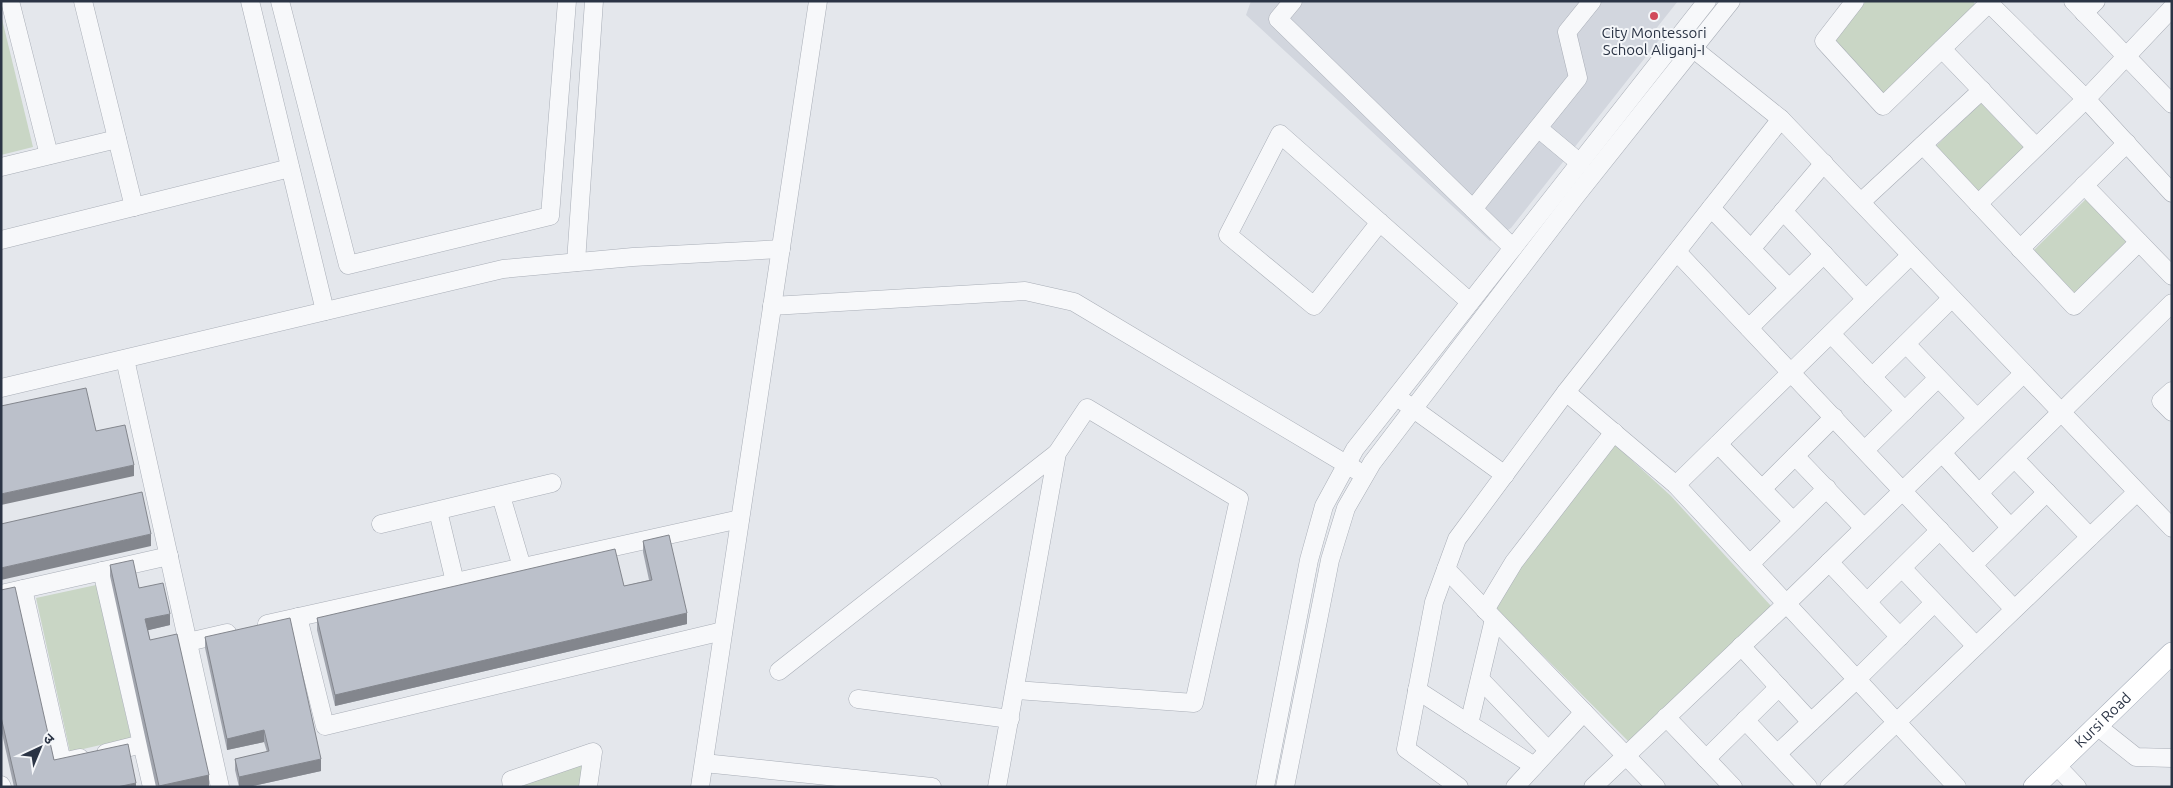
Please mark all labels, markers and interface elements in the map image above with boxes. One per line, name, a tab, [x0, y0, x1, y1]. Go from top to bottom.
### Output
marker: City Montessori School Aliganj-I	[1648, 10, 1660, 22]
place label: City Montessori School Aliganj-I	[1601, 24, 1707, 58]
street label: Kursi Road	[2071, 689, 2134, 751]
north arrow	[15, 723, 65, 773]
text: उ	[41, 730, 58, 748]

